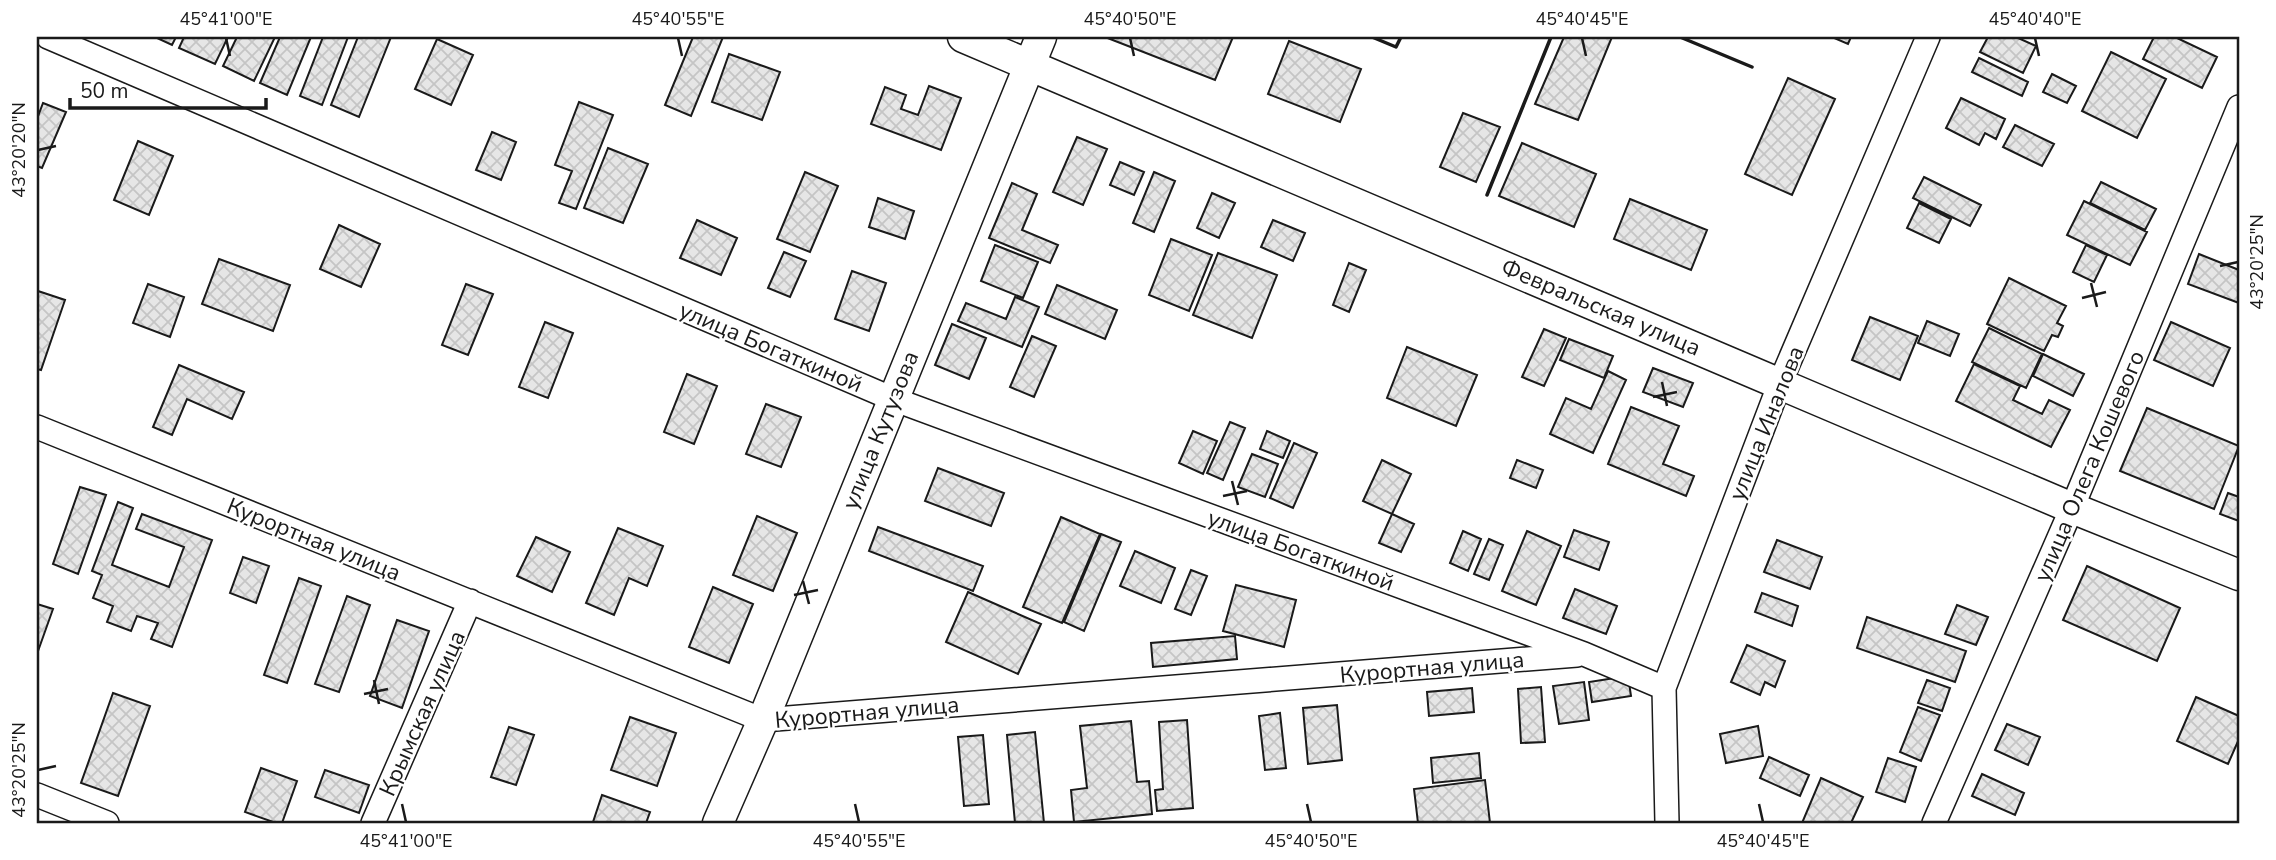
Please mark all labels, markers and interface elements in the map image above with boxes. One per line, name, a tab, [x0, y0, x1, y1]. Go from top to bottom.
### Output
text: 45°41'00"E	[180, 7, 273, 31]
text: 45°40'55"E	[632, 7, 725, 31]
text: 45°40'50"E	[1084, 7, 1177, 31]
text: 45°40'45"E	[1536, 7, 1629, 31]
text: 45°40'40"E	[1989, 7, 2082, 31]
scale bar	[70, 66, 266, 110]
text: 50 m	[80, 77, 129, 105]
text: 43°20'20"N	[7, 102, 31, 198]
text: 43°20'25"N	[2245, 214, 2269, 310]
street label: Февральская улица	[1496, 251, 1705, 364]
street label: улица Богаткиной	[674, 295, 867, 400]
street label: улица Иналова	[1721, 341, 1812, 505]
street label: улица Кутузова	[835, 346, 926, 514]
street label: улица Олега Кошевого	[2027, 346, 2152, 587]
street label: Курортная улица	[222, 490, 405, 589]
street label: улица Богаткиной	[1203, 502, 1398, 599]
street label: Крымская улица	[372, 626, 473, 801]
street label: Курортная улица	[1338, 644, 1526, 691]
street label: Курортная улица	[773, 689, 961, 736]
text: 43°20'25"N	[7, 722, 31, 818]
text: 45°41'00"E	[360, 829, 453, 853]
text: 45°40'55"E	[813, 829, 906, 853]
text: 45°40'50"E	[1265, 829, 1358, 853]
text: 45°40'45"E	[1717, 829, 1810, 853]

